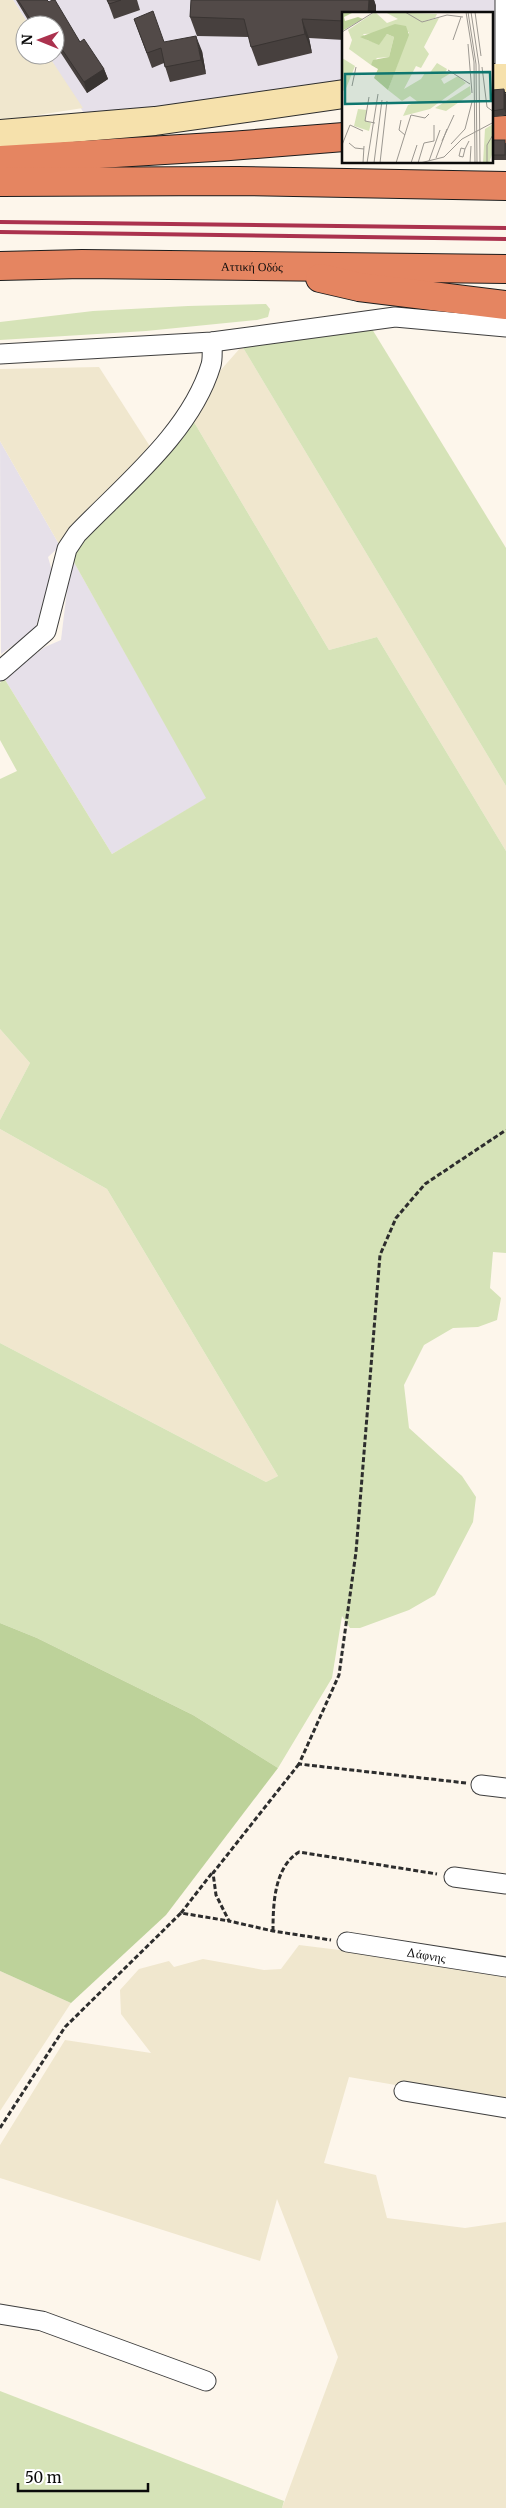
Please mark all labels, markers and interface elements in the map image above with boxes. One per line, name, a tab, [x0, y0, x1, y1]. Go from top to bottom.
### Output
inset map	[342, 12, 494, 164]
north arrow	[15, 15, 65, 65]
text: N	[18, 34, 36, 45]
street label: Αττική Οδός	[221, 258, 283, 274]
street label: Δάφνης	[405, 1944, 447, 1965]
scale bar	[18, 2460, 148, 2492]
text: 50 m	[25, 2468, 62, 2487]

